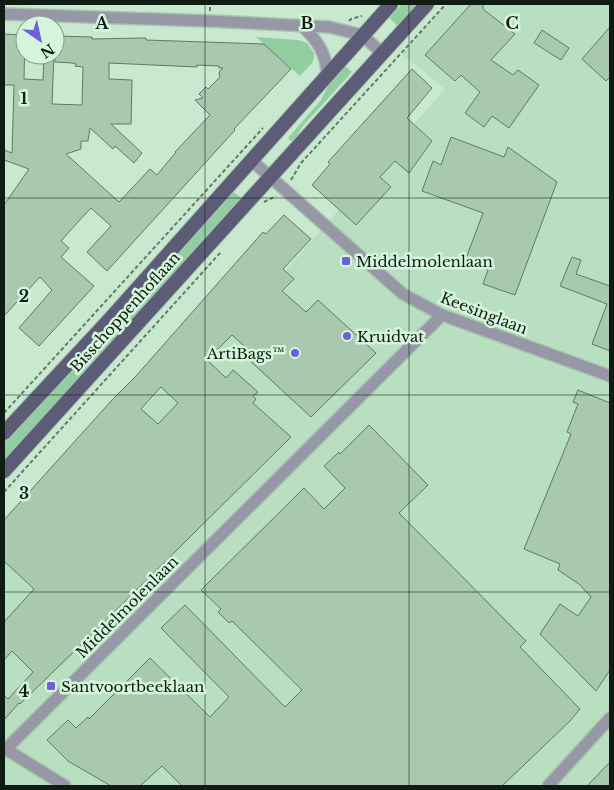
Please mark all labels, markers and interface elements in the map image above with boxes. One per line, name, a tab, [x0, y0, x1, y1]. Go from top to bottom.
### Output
text: A	[95, 13, 110, 33]
text: B	[301, 13, 314, 33]
text: C	[505, 13, 519, 33]
north arrow	[15, 15, 65, 65]
text: N	[37, 40, 58, 62]
text: 1	[21, 88, 28, 108]
street label: Bisschoppenhoflaan	[66, 248, 184, 376]
place label: Middelmolenlaan	[356, 252, 493, 271]
marker: Middelmolenlaan	[340, 255, 352, 267]
text: 2	[19, 286, 29, 306]
street label: Keesinglaan	[438, 288, 530, 338]
place label: Kruidvat	[357, 327, 424, 346]
marker: Kruidvat	[341, 330, 353, 342]
place label: ArtiBags™	[206, 344, 285, 363]
marker: ArtiBags™	[289, 347, 301, 359]
text: 3	[19, 483, 29, 503]
street label: Middelmolenlaan	[72, 552, 182, 662]
place label: Santvoortbeeklaan	[61, 677, 204, 696]
marker: Santvoortbeeklaan	[45, 680, 57, 692]
text: 4	[19, 681, 29, 701]

